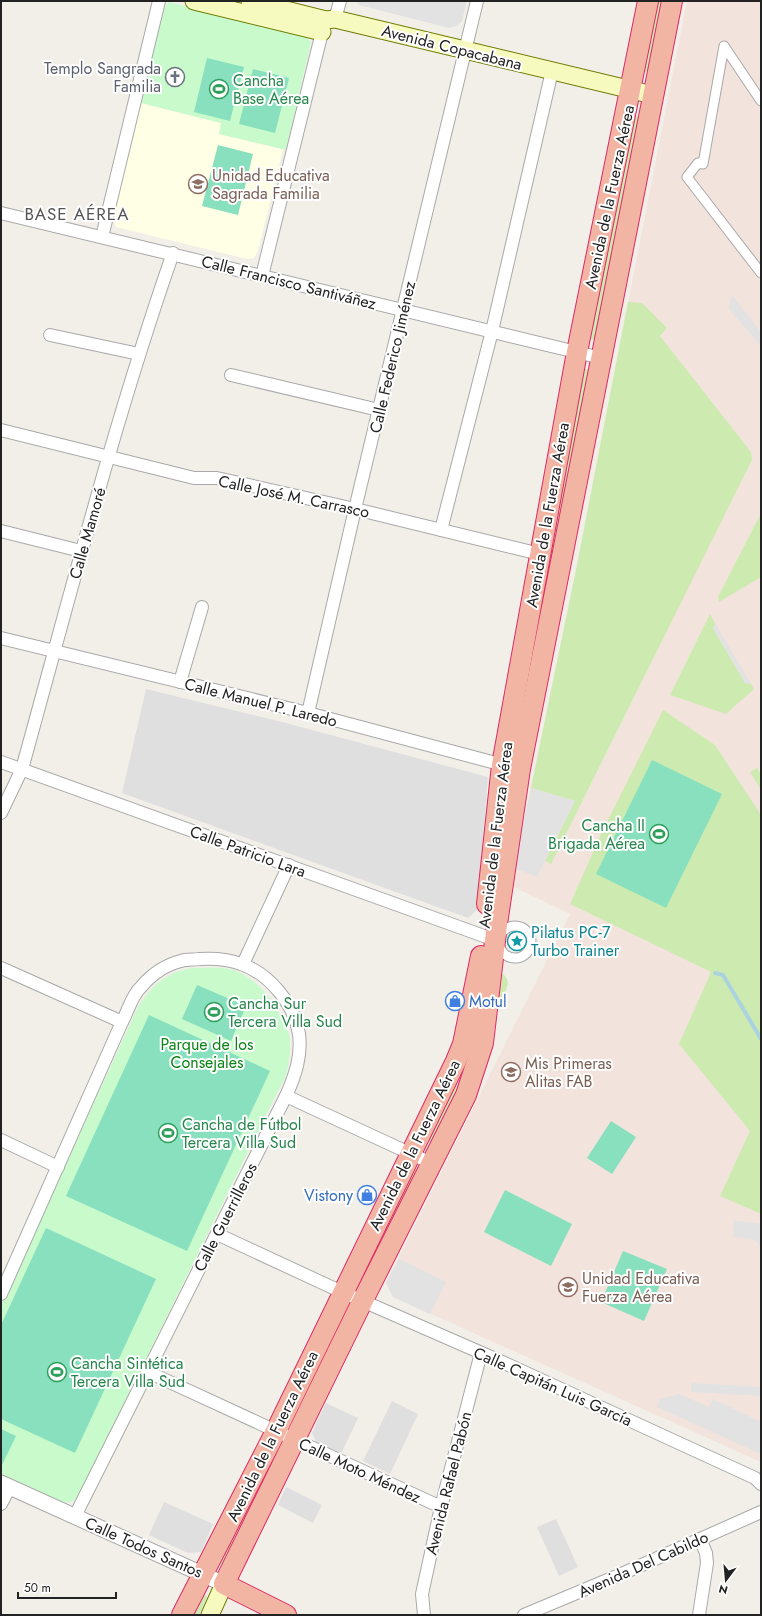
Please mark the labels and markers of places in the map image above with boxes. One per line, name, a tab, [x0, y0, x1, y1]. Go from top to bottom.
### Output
place label: Templo Sangrada Familia	[44, 57, 161, 98]
church icon: Templo Sangrada Familia	[164, 66, 186, 88]
place label: Cancha Base Aérea	[233, 69, 309, 110]
sports icon: Cancha Base Aérea	[208, 78, 230, 100]
place label: Unidad Educativa Sagrada Familia	[212, 164, 330, 205]
school or university icon: Unidad Educativa Sagrada Familia	[187, 173, 209, 195]
place label: Cancha II Brigada Aérea	[548, 814, 645, 855]
sports icon: Cancha II Brigada Aérea	[648, 823, 670, 845]
place label: Pilatus PC-7 Turbo Trainer	[531, 921, 620, 962]
place icon: Pilatus PC-7 Turbo Trainer	[506, 930, 528, 952]
shop icon: Motul	[444, 990, 466, 1012]
place label: Motul	[469, 990, 507, 1013]
place label: Cancha Sur Tercera Villa Sud	[228, 992, 342, 1033]
sports icon: Cancha Sur Tercera Villa Sud	[203, 1001, 225, 1023]
place label: Mis Primeras Alitas FAB	[525, 1052, 612, 1093]
school or university icon: Mis Primeras Alitas FAB	[500, 1061, 522, 1083]
place label: Cancha de Fútbol Tercera Villa Sud	[182, 1113, 302, 1154]
sports icon: Cancha de Fútbol Tercera Villa Sud	[157, 1122, 179, 1144]
place label: Vistony	[304, 1184, 354, 1207]
shop icon: Vistony	[356, 1184, 378, 1206]
place label: Unidad Educativa Fuerza Aérea	[582, 1267, 700, 1308]
school or university icon: Unidad Educativa Fuerza Aérea	[557, 1276, 579, 1298]
place label: Cancha Sintética Tercera Villa Sud	[71, 1352, 185, 1393]
sports icon: Cancha Sintética Tercera Villa Sud	[46, 1361, 68, 1383]

